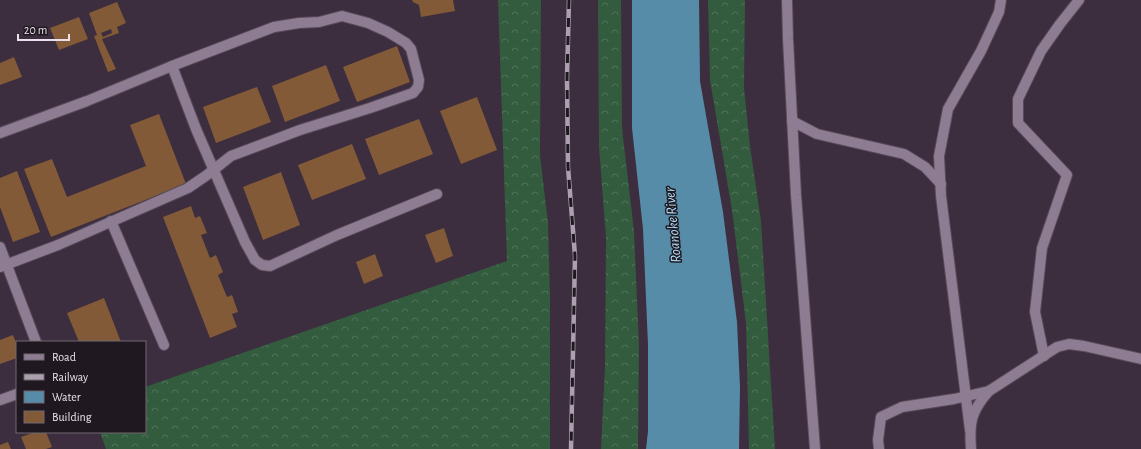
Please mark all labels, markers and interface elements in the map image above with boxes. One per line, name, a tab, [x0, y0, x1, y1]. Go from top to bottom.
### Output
scale bar	[18, 16, 69, 42]
text: 20 m	[24, 24, 47, 36]
water label: Roanoke River	[662, 186, 684, 263]
legend	[16, 341, 146, 433]
text: Road	[52, 351, 76, 363]
text: Railway	[52, 371, 88, 384]
text: Water	[52, 391, 81, 403]
text: Building	[52, 411, 92, 423]

